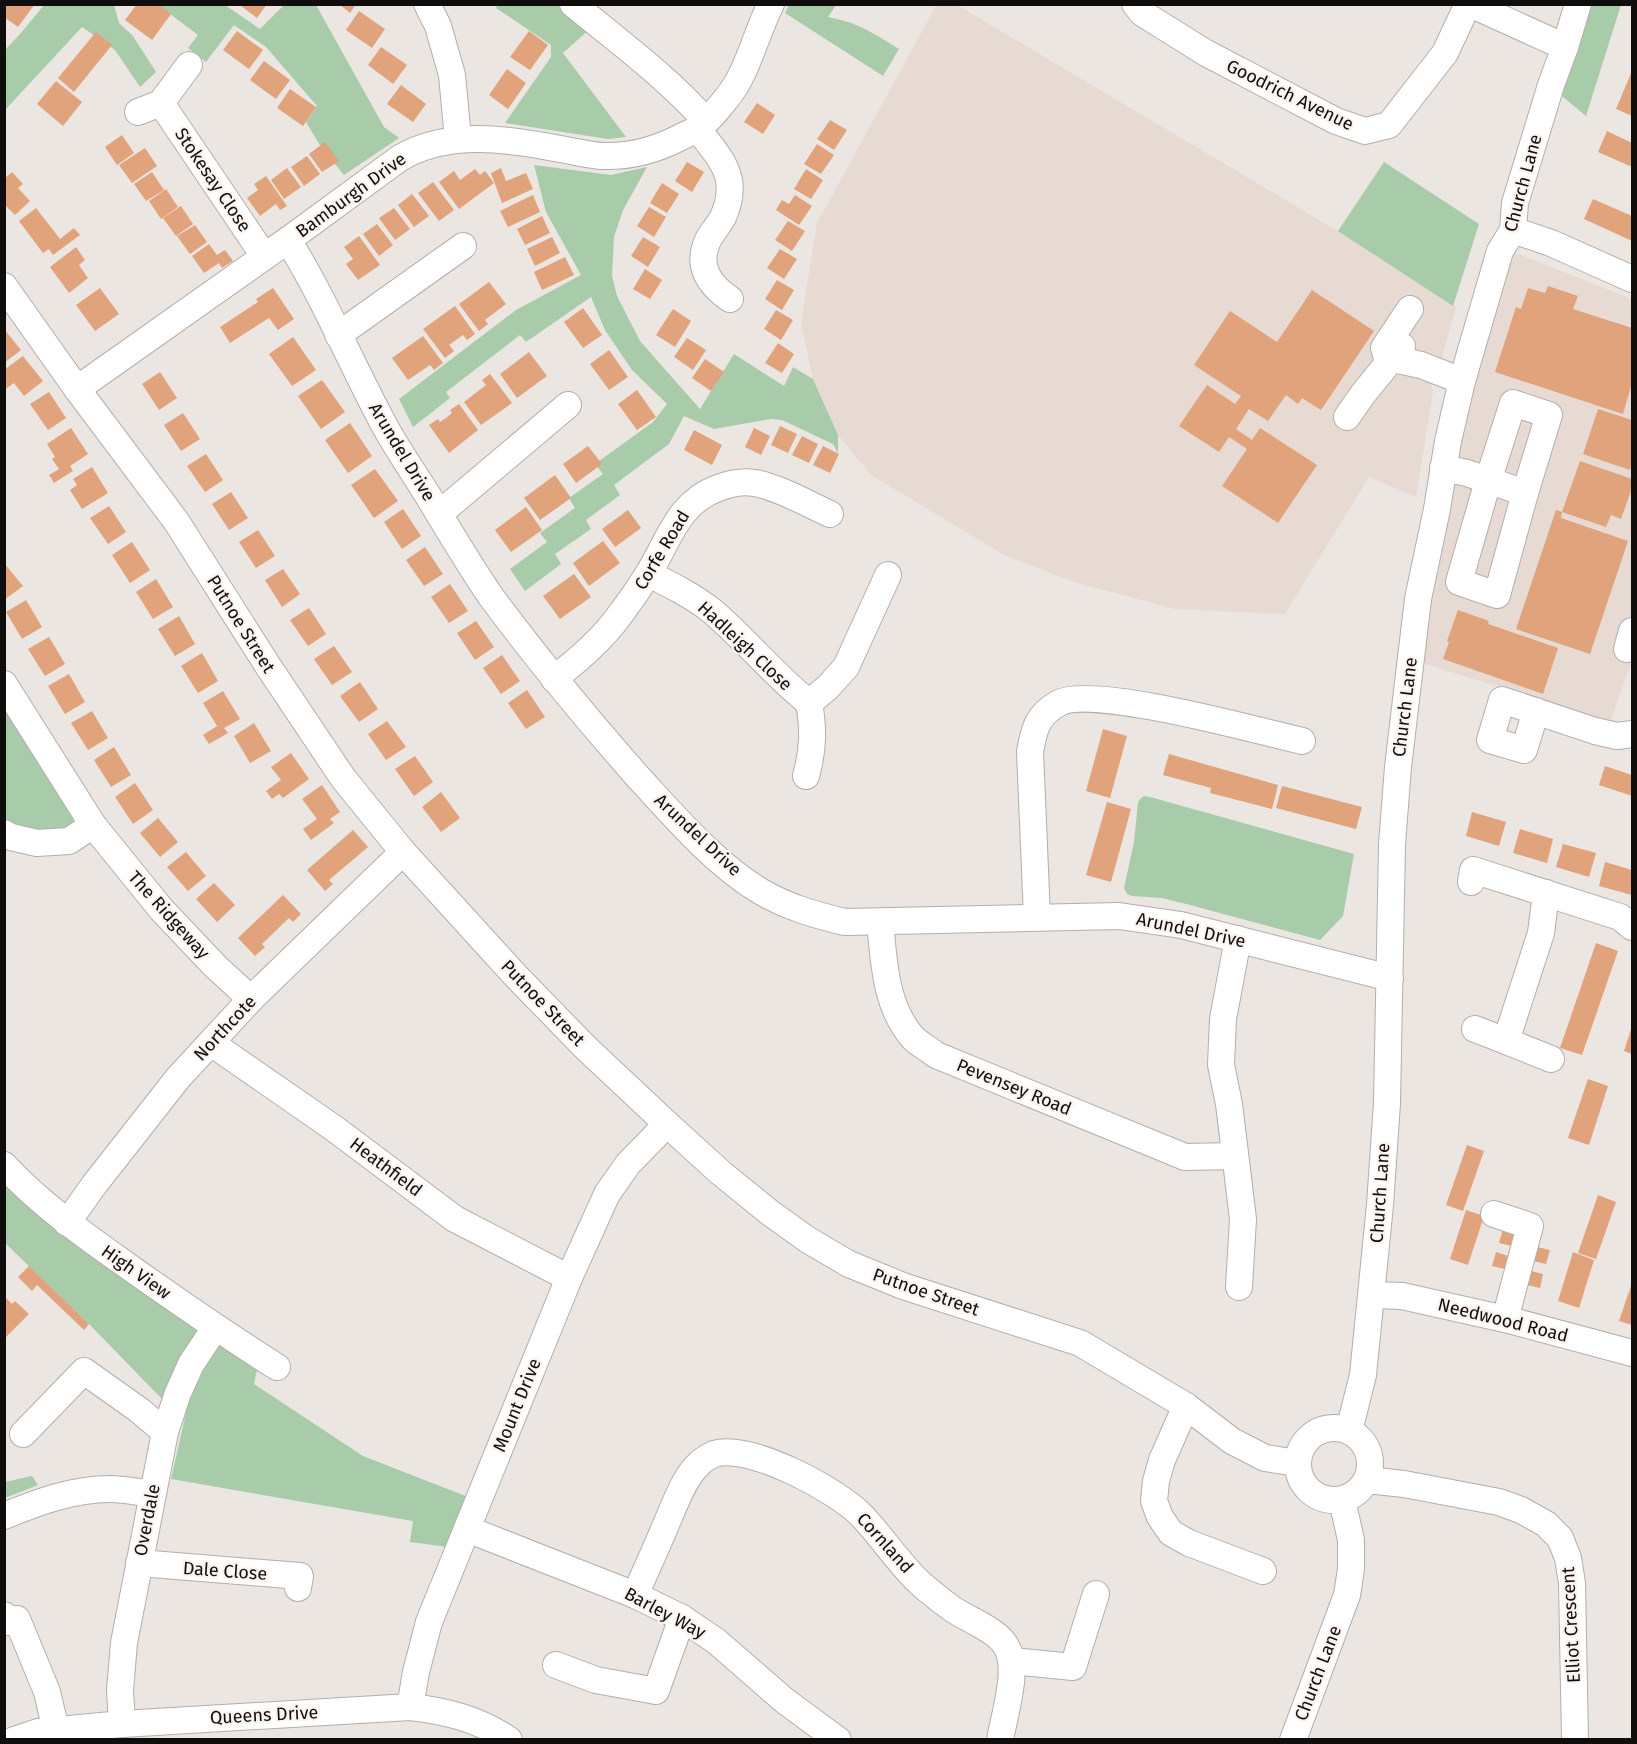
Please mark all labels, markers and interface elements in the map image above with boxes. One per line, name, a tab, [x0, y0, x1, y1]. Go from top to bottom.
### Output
street label: Goodrich Avenue	[1223, 55, 1357, 135]
street label: Stokesay Close	[170, 124, 256, 236]
street label: Church Lane	[1499, 132, 1547, 234]
street label: Bamburgh Drive	[292, 148, 410, 242]
street label: Arundel Drive	[364, 399, 440, 505]
street label: Corfe Road	[630, 506, 694, 594]
street label: Putnoe Street	[202, 571, 280, 677]
street label: Hadleigh Close	[693, 597, 797, 695]
street label: Church Lane	[1388, 656, 1422, 758]
street label: Arundel Drive	[650, 789, 746, 881]
street label: The Ridgeway	[124, 866, 214, 964]
street label: Arundel Drive	[1134, 908, 1248, 952]
street label: Putnoe Street	[496, 955, 590, 1051]
street label: Northcote	[189, 991, 261, 1065]
street label: Pevensey Road	[953, 1054, 1075, 1120]
street label: Heathfield	[346, 1133, 426, 1201]
street label: Church Lane	[1366, 1142, 1394, 1244]
street label: High View	[97, 1240, 175, 1304]
street label: Putnoe Street	[870, 1263, 983, 1321]
street label: Needwood Road	[1435, 1293, 1571, 1347]
street label: Mount Drive	[488, 1355, 546, 1455]
street label: Overdale	[129, 1482, 165, 1558]
street label: Cornland	[852, 1508, 918, 1578]
street label: Dale Close	[182, 1557, 268, 1585]
street label: Elliot Crescent	[1557, 1566, 1585, 1684]
street label: Barley Way	[621, 1582, 710, 1644]
street label: Church Lane	[1290, 1622, 1346, 1724]
street label: Queens Drive	[209, 1701, 319, 1729]

